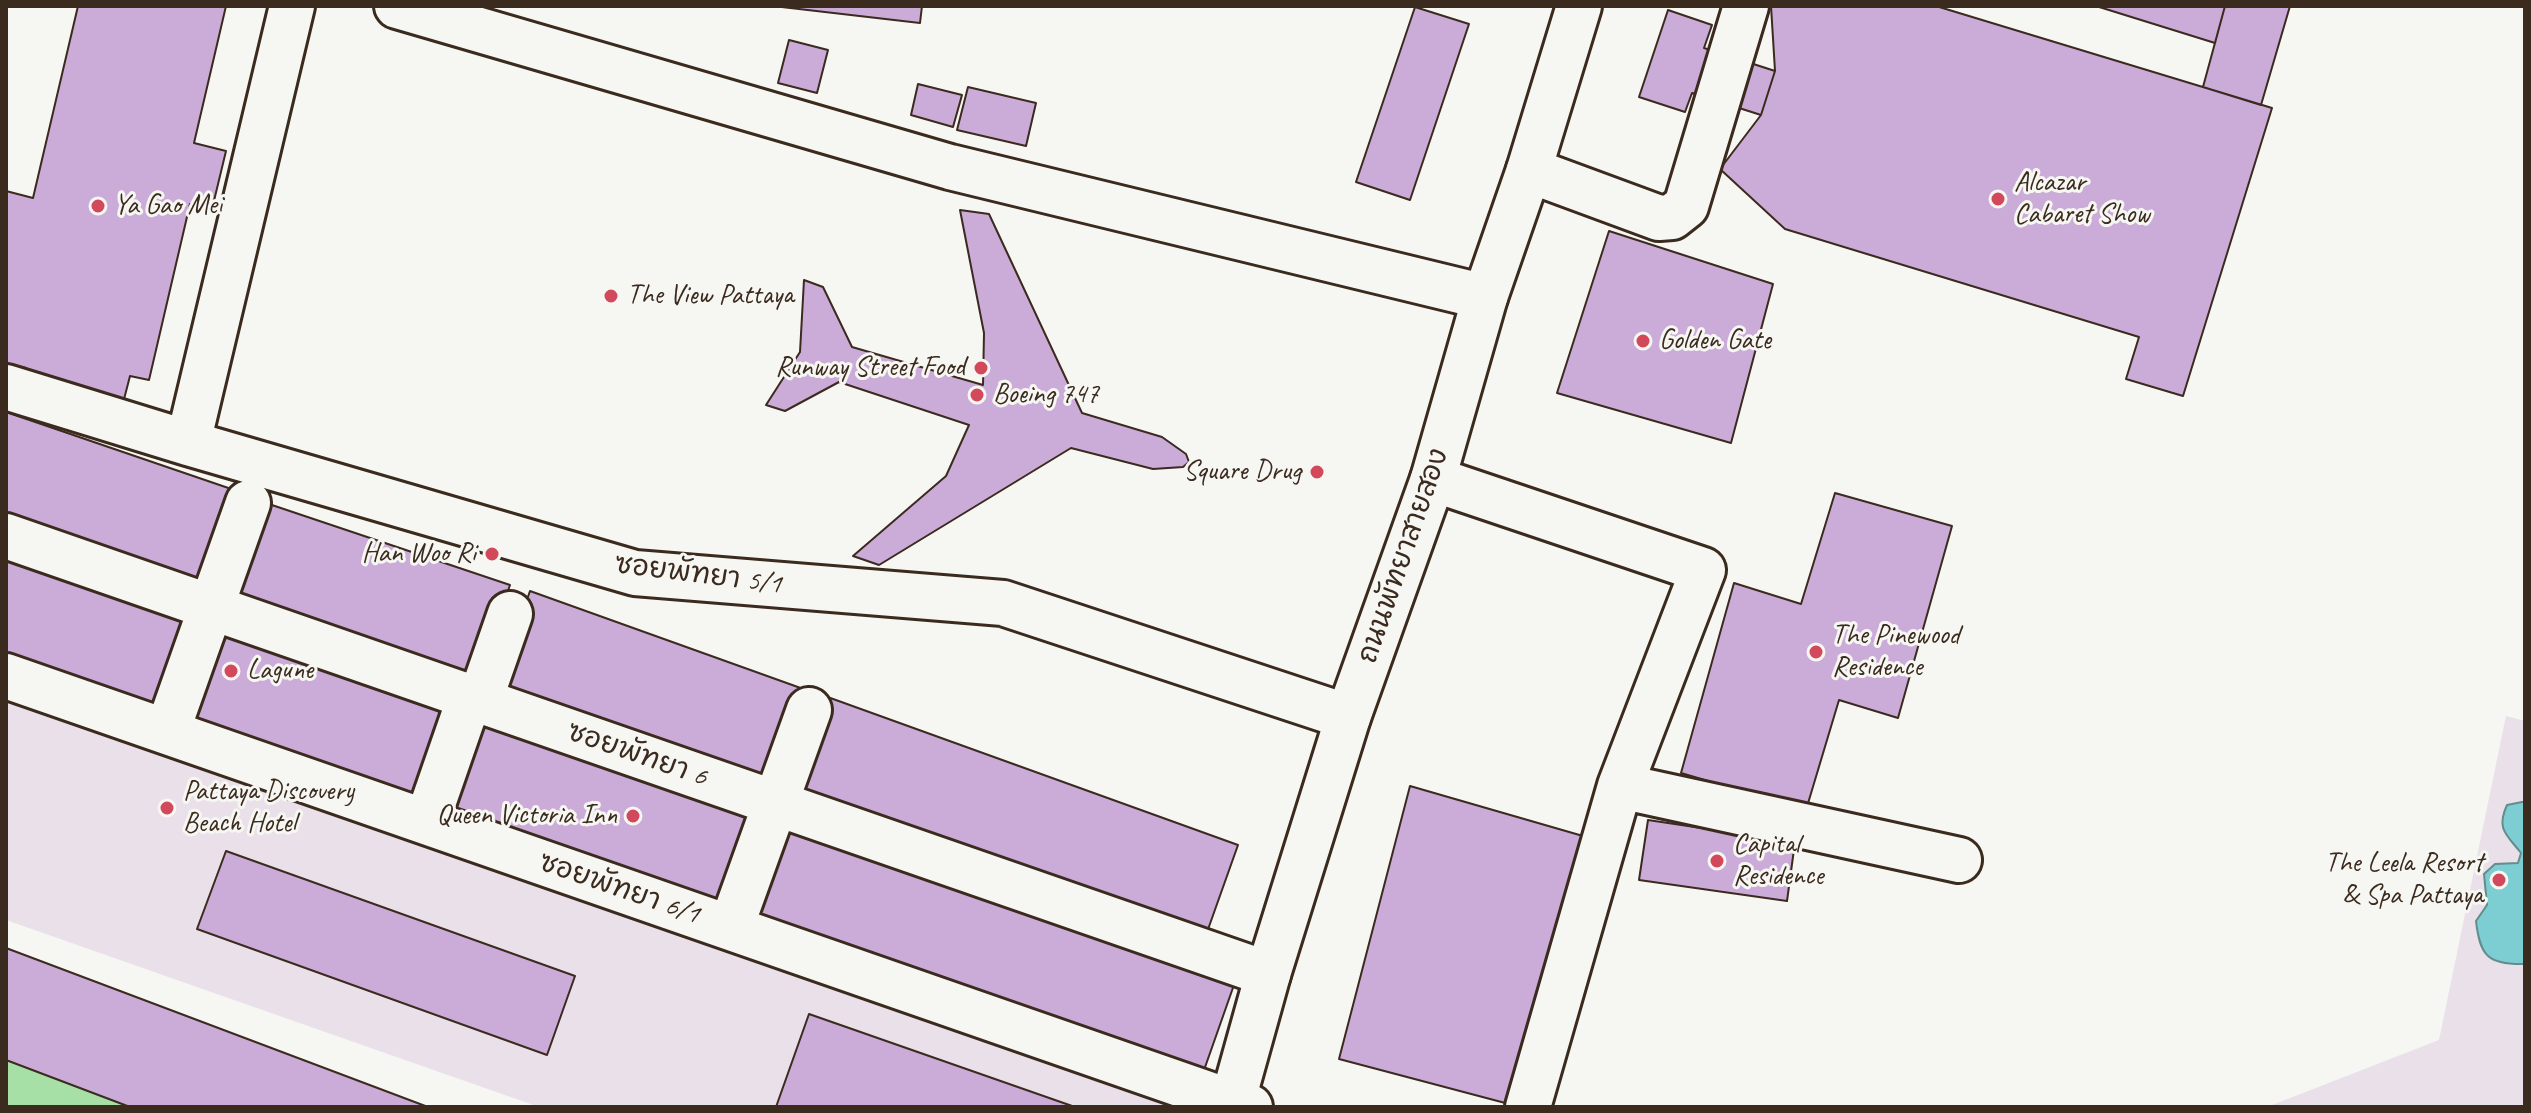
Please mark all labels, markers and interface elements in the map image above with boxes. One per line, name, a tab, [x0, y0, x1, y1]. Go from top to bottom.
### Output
place label: Alcazar Cabaret Show	[2014, 166, 2150, 232]
place label: Ya Gao Mei	[114, 189, 222, 223]
marker: Alcazar Cabaret Show	[1989, 190, 2007, 208]
marker: Ya Gao Mei	[89, 197, 107, 215]
place label: The View Pattaya	[627, 279, 793, 313]
marker: The View Pattaya	[602, 287, 620, 305]
place label: Golden Gate	[1659, 324, 1771, 358]
marker: Golden Gate	[1634, 332, 1652, 350]
place label: Runway Street Food	[775, 351, 965, 385]
marker: Runway Street Food	[972, 359, 990, 377]
place label: Boeing 747	[993, 378, 1099, 412]
marker: Boeing 747	[968, 386, 986, 404]
street label: ถนนพัทยาสายสอง	[1351, 444, 1457, 668]
place label: Square Drug	[1183, 455, 1301, 489]
marker: Square Drug	[1308, 463, 1326, 481]
place label: Han Woo Ri	[362, 537, 476, 571]
marker: Han Woo Ri	[483, 545, 501, 563]
street label: ซอยพัทยา 5/1	[613, 548, 783, 602]
place label: The Pinewood Residence	[1832, 619, 1960, 685]
marker: The Pinewood Residence	[1807, 643, 1825, 661]
place label: Lagune	[247, 654, 313, 688]
marker: Lagune	[222, 662, 240, 680]
street label: ซอยพัทยา 6	[563, 715, 711, 795]
place label: Pattaya Discovery Beach Hotel	[183, 775, 354, 841]
marker: Pattaya Discovery Beach Hotel	[158, 799, 176, 817]
place label: Queen Victoria Inn	[437, 799, 617, 833]
marker: Queen Victoria Inn	[624, 807, 642, 825]
place label: Capital Residence	[1733, 828, 1823, 894]
street label: ซอยพัทยา 6/1	[534, 846, 704, 932]
place label: The Leela Resort & Spa Pattaya	[2325, 847, 2483, 913]
marker: Capital Residence	[1708, 852, 1726, 870]
marker: The Leela Resort & Spa Pattaya	[2490, 871, 2508, 889]

